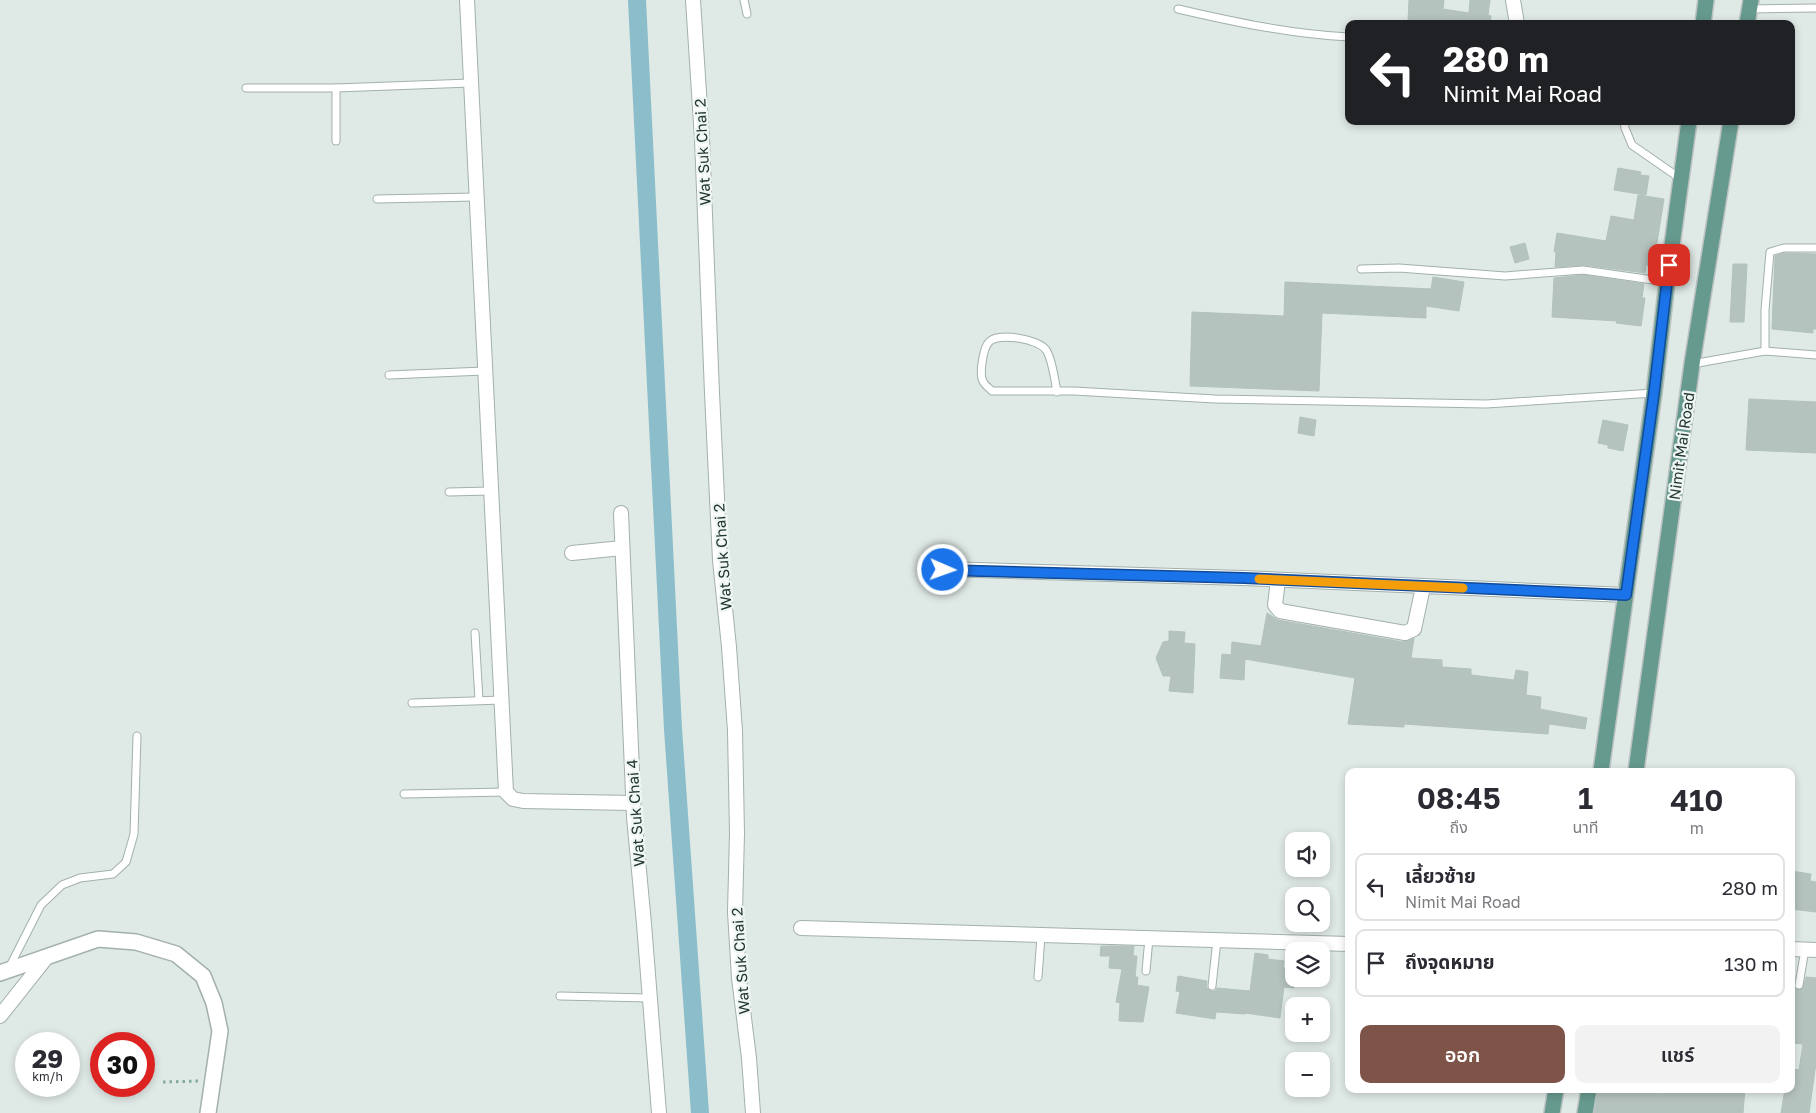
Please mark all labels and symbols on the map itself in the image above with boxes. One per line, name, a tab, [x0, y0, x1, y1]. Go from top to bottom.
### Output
street label: Wat Suk Chai 2	[690, 98, 714, 206]
pin	[1648, 244, 1690, 286]
street label: Nimit Mai Road	[1665, 391, 1697, 501]
street label: Wat Suk Chai 2	[709, 503, 735, 611]
position arrow	[916, 543, 968, 595]
street label: Wat Suk Chai 4	[622, 759, 648, 867]
street label: Wat Suk Chai 2	[727, 907, 753, 1015]
speed limit sign: 30	[90, 1032, 155, 1097]

